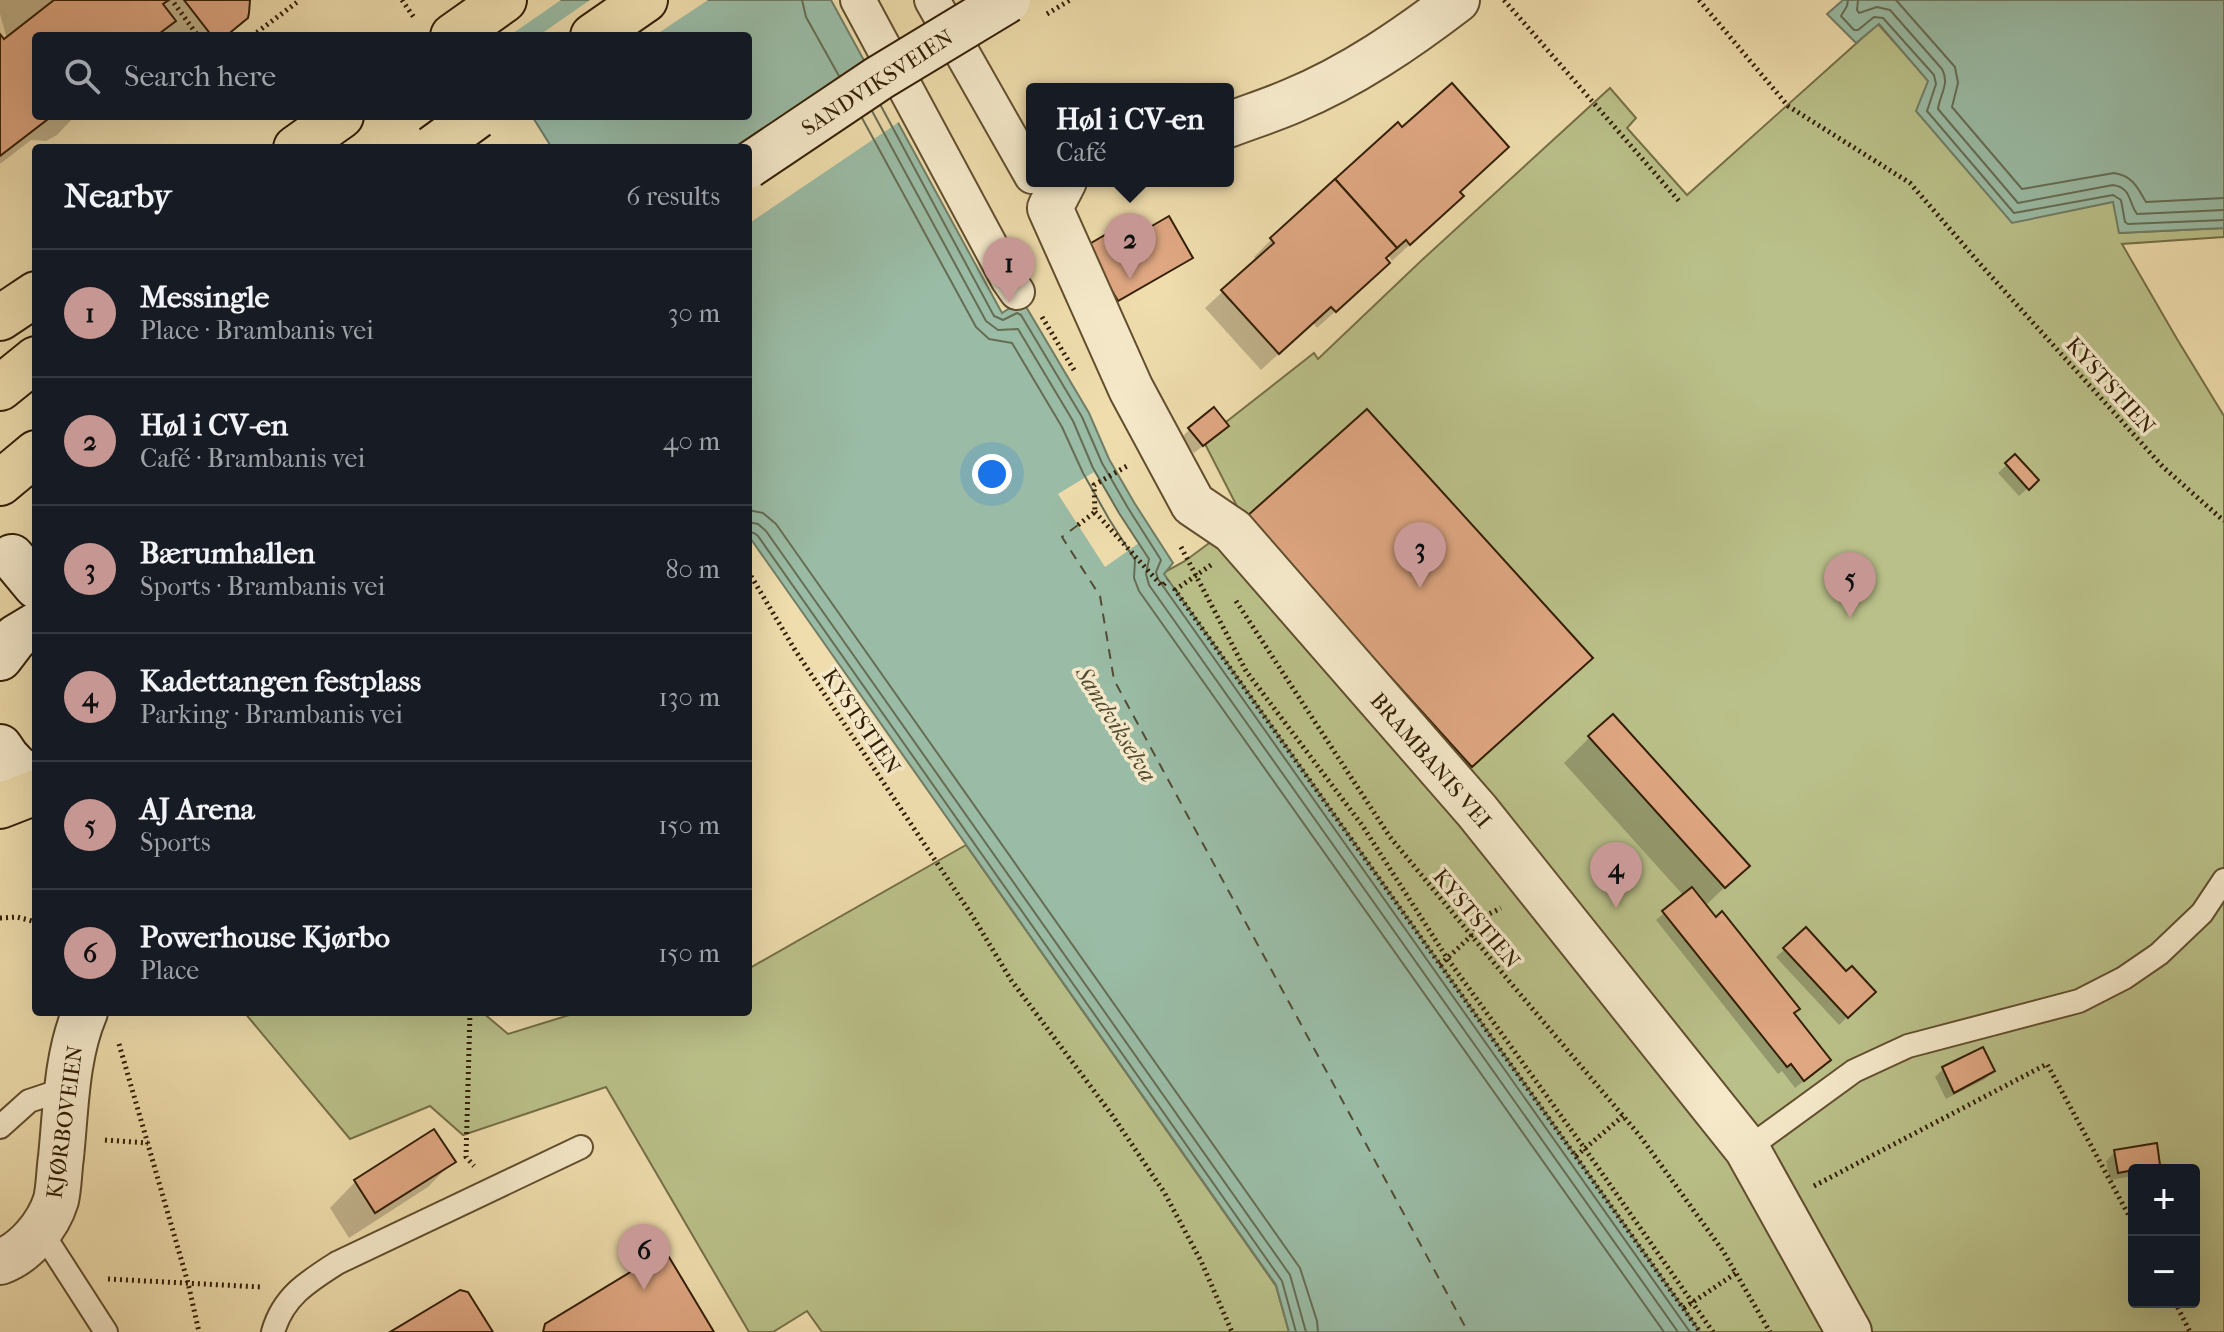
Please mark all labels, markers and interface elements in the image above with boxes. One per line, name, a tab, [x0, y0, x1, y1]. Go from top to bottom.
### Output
street label: SANDVIKSVEIEN	[797, 24, 958, 141]
search box	[32, 32, 752, 120]
icon: search	[60, 54, 104, 98]
text: Search here	[124, 59, 276, 94]
popup	[1026, 83, 1234, 187]
text: Høl i CV-en	[1056, 102, 1204, 137]
text: Café	[1056, 137, 1106, 168]
text: Nearby	[64, 176, 171, 216]
text: 6 results	[626, 181, 720, 212]
pin: 2	[1104, 213, 1156, 279]
pin: 1	[983, 237, 1035, 303]
text: Messingle	[140, 280, 269, 315]
text: 1	[85, 298, 95, 329]
text: 30 m	[668, 298, 720, 329]
text: Place · Brambanis vei	[140, 315, 374, 346]
street label: KYSTSTIEN	[2060, 332, 2161, 440]
text: Høl i CV-en	[140, 408, 288, 443]
text: 2	[83, 426, 97, 457]
text: 40 m	[663, 426, 720, 457]
text: Café · Brambanis vei	[140, 443, 365, 474]
your location	[972, 454, 1012, 494]
pin: 3	[1394, 522, 1446, 588]
text: Bærumhallen	[140, 536, 315, 571]
pin: 5	[1824, 552, 1876, 618]
text: 3	[85, 554, 95, 585]
text: 80 m	[665, 554, 720, 585]
text: Sports · Brambanis vei	[140, 571, 385, 602]
water label: Sandvikselva	[1069, 660, 1163, 787]
text: Kadettangen festplass	[140, 664, 421, 699]
street label: KYSTSTIEN	[816, 664, 906, 779]
text: 4	[82, 682, 98, 713]
text: 130 m	[659, 682, 720, 713]
street label: BRAMBANIS VEI	[1364, 688, 1496, 834]
text: Parking · Brambanis vei	[140, 699, 403, 730]
text: AJ Arena	[140, 792, 255, 827]
text: 5	[84, 810, 96, 841]
text: 150 m	[658, 810, 720, 841]
text: Sports	[140, 827, 211, 858]
pin: 4	[1590, 842, 1642, 908]
street label: KYSTSTIEN	[1427, 864, 1525, 974]
text: Powerhouse Kjørbo	[140, 920, 390, 955]
text: 6	[83, 938, 97, 969]
text: 150 m	[658, 938, 720, 969]
text: Place	[140, 955, 199, 986]
street label: KJØRBOVEIEN	[41, 1044, 89, 1200]
map controls	[2128, 1164, 2200, 1308]
button: +	[2128, 1164, 2200, 1236]
pin: 6	[618, 1224, 670, 1290]
button: −	[2128, 1236, 2200, 1308]

